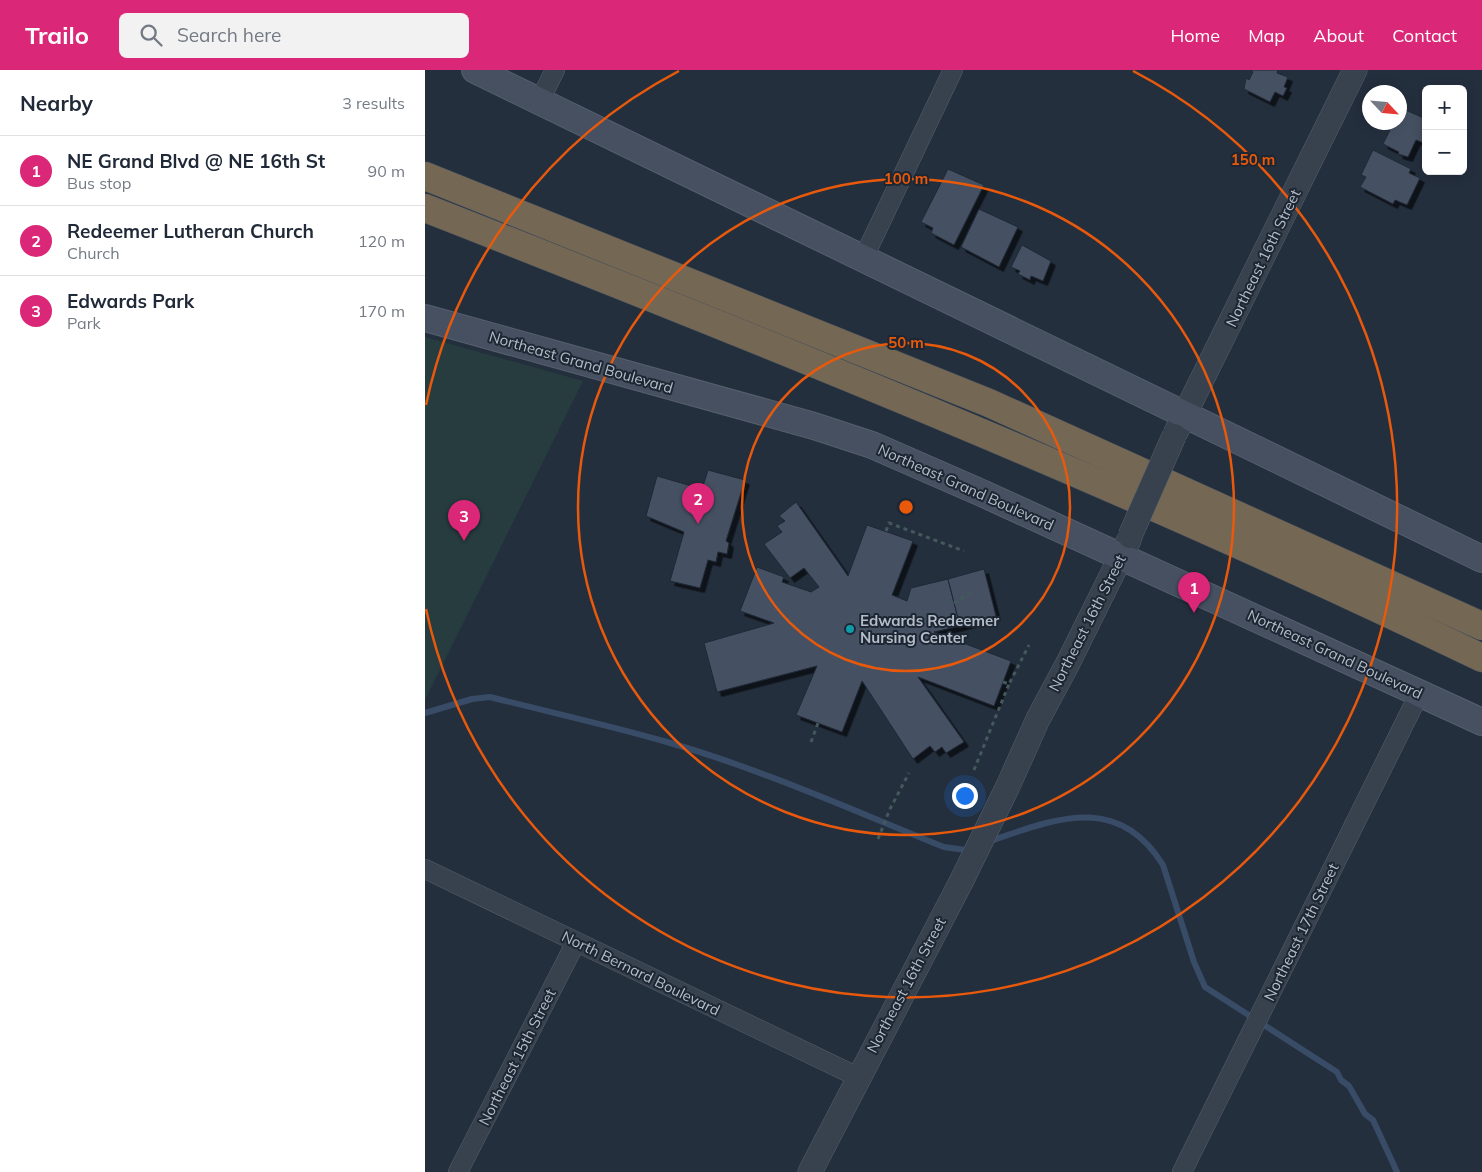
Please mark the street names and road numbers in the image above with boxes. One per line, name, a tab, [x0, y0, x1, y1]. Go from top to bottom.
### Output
street label: Northeast 16th Street	[1221, 186, 1305, 330]
street label: Northeast Grand Boulevard	[487, 327, 675, 397]
street label: Northeast Grand Boulevard	[875, 440, 1057, 534]
street label: Northeast 16th Street	[1044, 552, 1130, 694]
street label: Northeast Grand Boulevard	[1245, 605, 1425, 703]
street label: Northeast 17th Street	[1259, 860, 1343, 1004]
street label: Northeast 16th Street	[862, 914, 950, 1056]
street label: North Bernard Boulevard	[559, 926, 723, 1020]
street label: Northeast 15th Street	[474, 986, 560, 1128]

